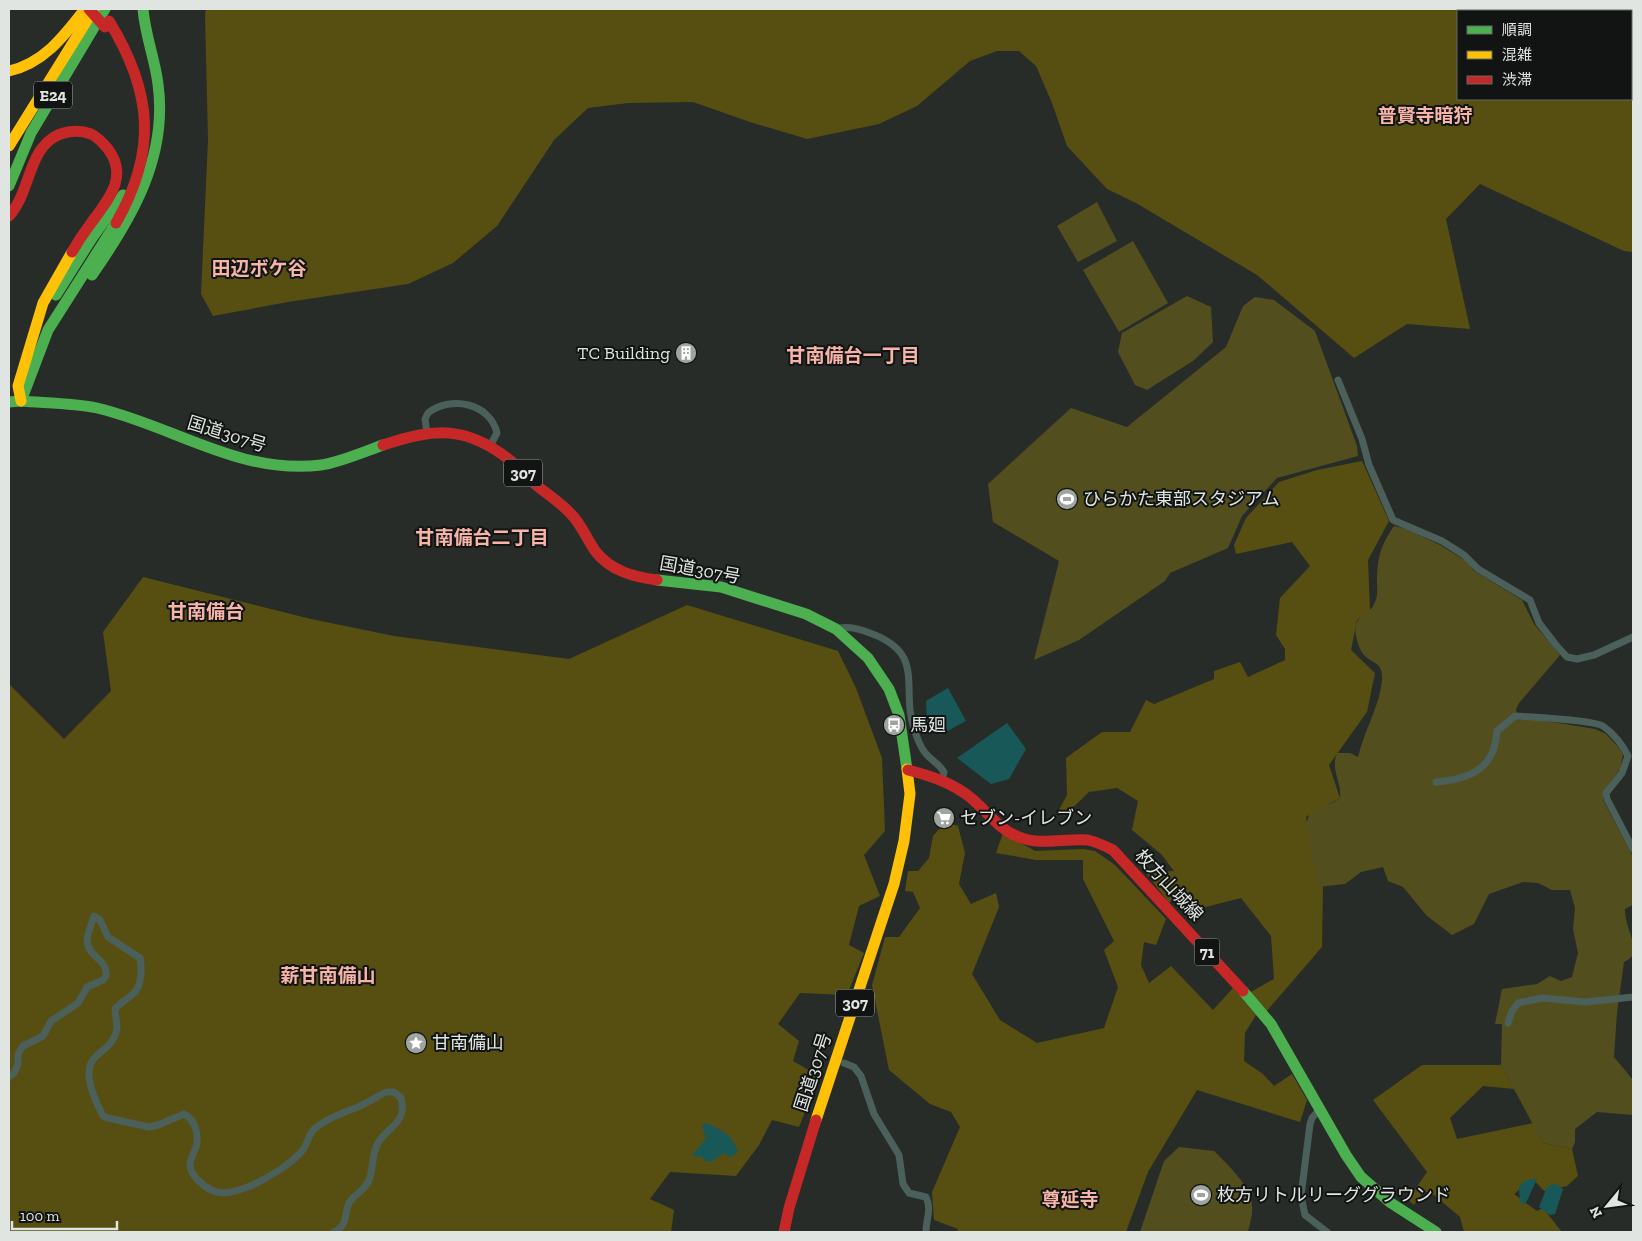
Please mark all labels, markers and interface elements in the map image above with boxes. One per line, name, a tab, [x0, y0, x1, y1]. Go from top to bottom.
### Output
legend	[1457, 10, 1632, 100]
text: 順調	[1502, 21, 1532, 39]
text: 混雑	[1502, 46, 1532, 64]
text: 渋滞	[1502, 71, 1532, 89]
road number: E24	[34, 82, 72, 108]
district label: 普賢寺暗狩	[1377, 104, 1473, 127]
district label: 田辺ボケ谷	[211, 257, 307, 280]
building icon: TC Building	[674, 341, 698, 365]
place label: TC Building	[577, 342, 670, 364]
district label: 甘南備台一丁目	[786, 344, 920, 367]
street label: 国道307号	[185, 412, 269, 456]
road number: 307	[504, 459, 542, 486]
sports icon: ひらかた東部スタジアム	[1055, 487, 1079, 511]
place label: ひらかた東部スタジアム	[1083, 488, 1280, 510]
district label: 甘南備台二丁目	[415, 526, 549, 549]
street label: 国道307号	[658, 552, 742, 588]
district label: 甘南備台	[168, 600, 244, 623]
bus stop icon: 馬廻	[882, 713, 906, 737]
place label: 馬廻	[910, 714, 946, 736]
supermarket icon: セブン-イレブン	[932, 806, 956, 830]
place label: セブン-イレブン	[960, 807, 1092, 829]
street label: 枚方山城線	[1130, 845, 1208, 925]
road number: 71	[1194, 939, 1220, 966]
district label: 薪甘南備山	[280, 964, 376, 987]
road number: 307	[836, 990, 874, 1016]
street label: 国道307号	[790, 1030, 836, 1114]
place icon: 甘南備山	[404, 1031, 428, 1055]
place label: 甘南備山	[432, 1032, 504, 1054]
north arrow	[1582, 1181, 1632, 1231]
sports icon: 枚方リトルリーググラウンド	[1189, 1183, 1213, 1207]
place label: 枚方リトルリーググラウンド	[1217, 1184, 1451, 1206]
district label: 尊延寺	[1041, 1188, 1099, 1211]
scale bar	[12, 1198, 118, 1230]
text: N	[1586, 1203, 1606, 1221]
text: 100 m	[20, 1207, 59, 1225]

